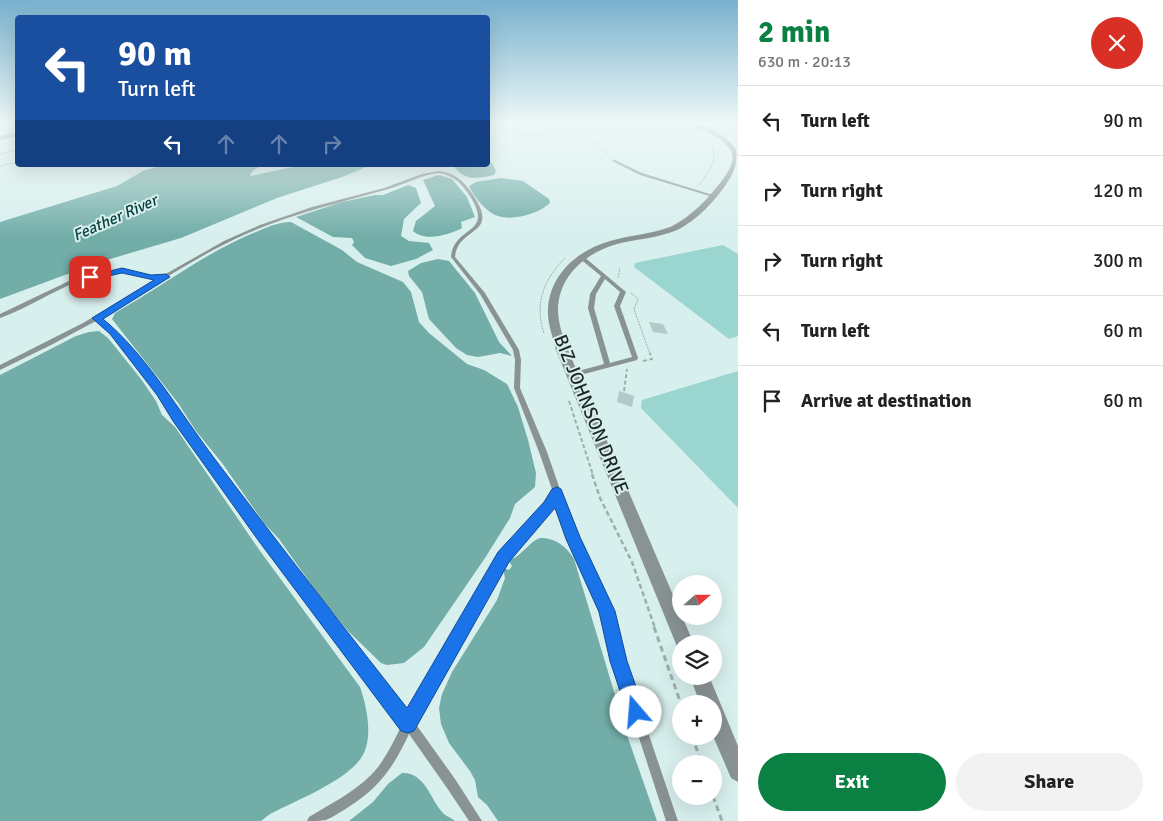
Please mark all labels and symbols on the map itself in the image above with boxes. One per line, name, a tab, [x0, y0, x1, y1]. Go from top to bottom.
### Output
water label: Feather River	[70, 190, 162, 246]
pin	[69, 256, 111, 298]
street label: BIZ JOHNSON DRIVE	[548, 331, 634, 497]
north arrow	[672, 575, 722, 625]
position arrow	[609, 685, 661, 737]

